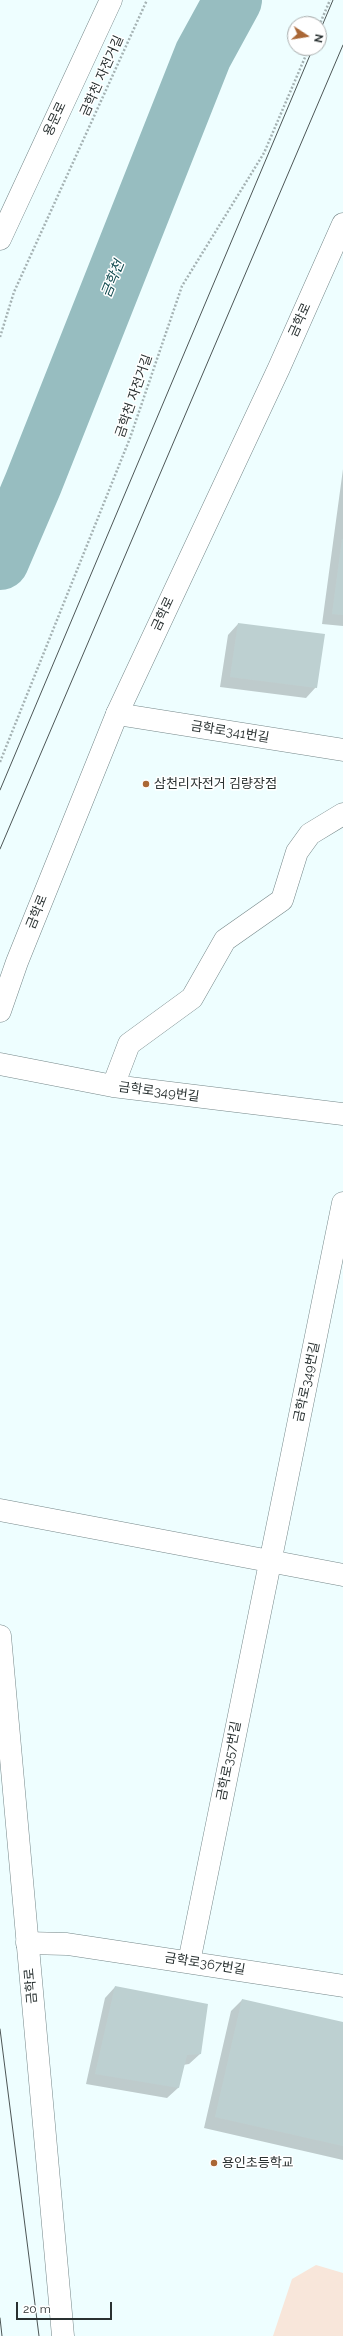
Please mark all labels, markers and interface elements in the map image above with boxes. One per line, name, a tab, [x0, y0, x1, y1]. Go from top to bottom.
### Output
north arrow	[287, 16, 327, 56]
street label: 금학천 자전거길	[77, 33, 127, 119]
text: N	[311, 33, 325, 44]
street label: 용문로	[40, 99, 70, 139]
water label: 금학천	[98, 258, 128, 300]
street label: 금학로	[286, 300, 314, 340]
street label: 금학천 자전거길	[112, 352, 156, 440]
street label: 금학로	[148, 594, 178, 634]
street label: 금학로341번길	[190, 718, 270, 746]
place label: 삼천리자전거 김량장점	[154, 776, 277, 792]
marker: 삼천리자전거 김량장점	[141, 779, 151, 789]
street label: 금학로	[23, 892, 51, 932]
street label: 금학로349번길	[118, 1079, 200, 1105]
street label: 금학로349번길	[291, 1341, 323, 1423]
street label: 금학로357번길	[214, 1720, 244, 1802]
street label: 금학로367번길	[164, 1950, 246, 1978]
street label: 금학로	[22, 1967, 40, 2005]
place label: 용인초등학교	[222, 2155, 294, 2171]
marker: 용인초등학교	[209, 2158, 219, 2168]
scale bar	[18, 2294, 114, 2320]
text: 20 m	[23, 2302, 51, 2316]

